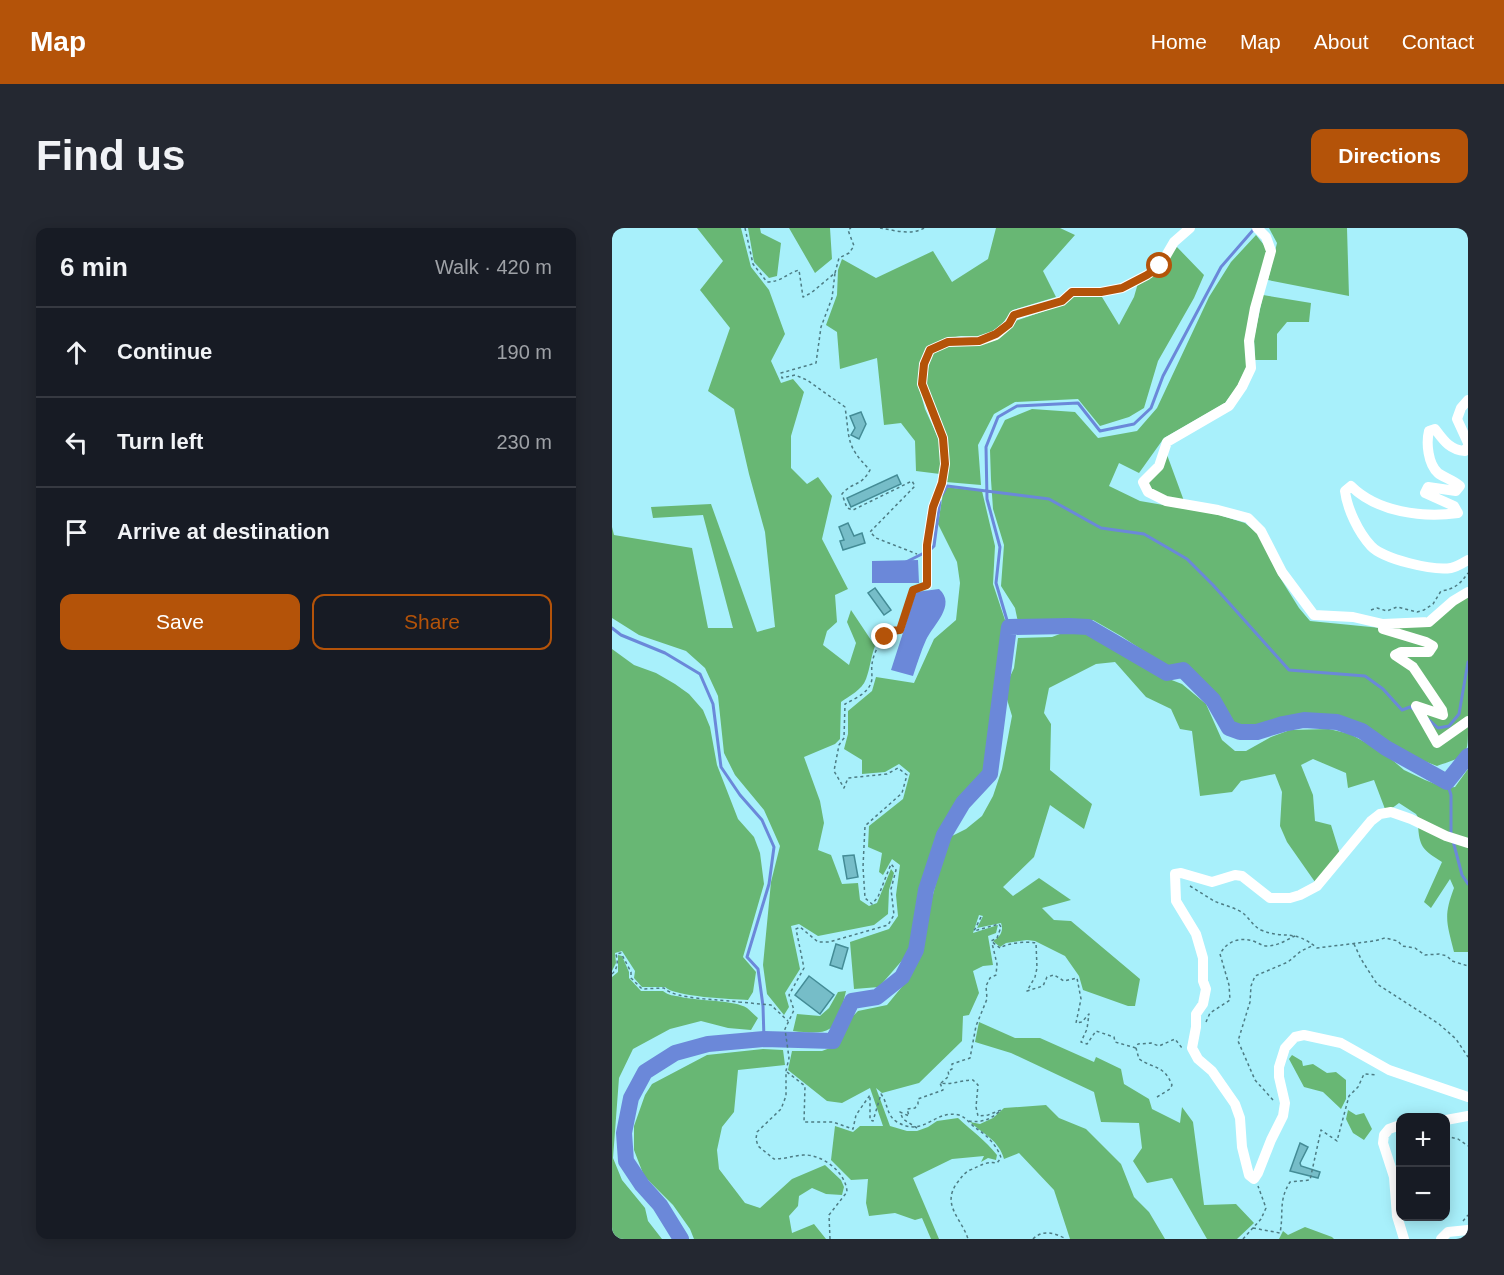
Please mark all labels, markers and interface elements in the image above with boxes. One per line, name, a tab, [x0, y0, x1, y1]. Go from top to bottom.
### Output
text: Map	[30, 26, 86, 57]
text: Home	[1151, 30, 1207, 53]
text: Map	[1240, 30, 1281, 53]
text: About	[1314, 30, 1369, 53]
text: Contact	[1402, 30, 1474, 53]
button: Directions	[1311, 129, 1468, 183]
text: Find us	[36, 132, 185, 179]
text: 6 min	[60, 252, 128, 282]
route start	[1146, 252, 1172, 278]
text: Walk · 420 m	[435, 256, 552, 278]
icon: ahead	[60, 336, 93, 369]
text: Continue	[117, 339, 212, 364]
text: 190 m	[496, 341, 552, 363]
icon: left	[60, 426, 93, 459]
text: Turn left	[117, 429, 203, 454]
text: 230 m	[496, 431, 552, 453]
icon: arrive	[60, 516, 93, 549]
text: Arrive at destination	[117, 519, 330, 544]
button: Save	[60, 594, 300, 650]
button: Share	[312, 594, 552, 650]
route end	[871, 623, 897, 649]
map controls	[1396, 1113, 1450, 1221]
button: +	[1396, 1113, 1450, 1167]
button: −	[1396, 1167, 1450, 1221]

